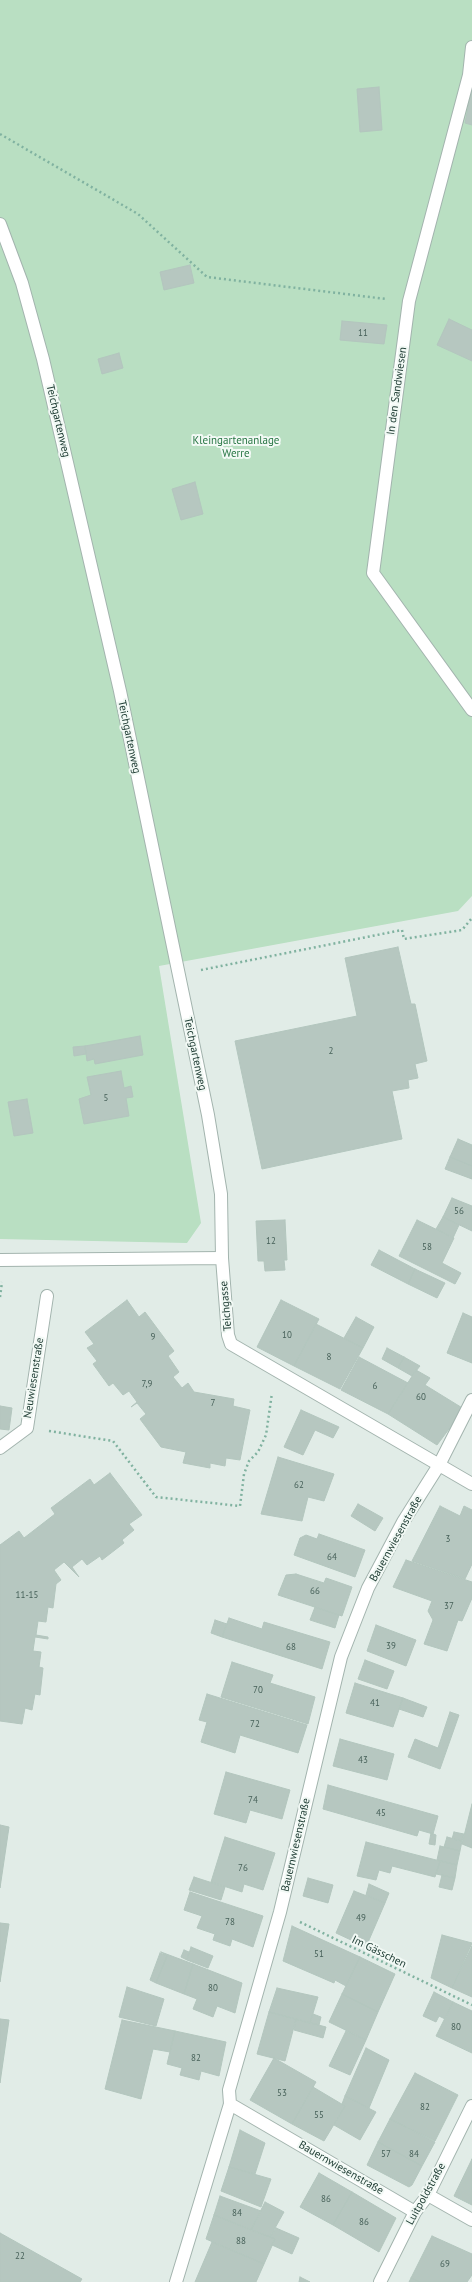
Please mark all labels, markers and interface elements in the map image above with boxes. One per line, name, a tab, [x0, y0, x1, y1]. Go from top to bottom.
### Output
house number: 11	[358, 328, 368, 338]
street label: In den Sandwiesen	[384, 346, 410, 436]
street label: Teichgartenweg	[43, 383, 73, 459]
park label: Kleingartenanlage Werre	[193, 434, 279, 460]
street label: Teichgartenweg	[115, 699, 143, 775]
street label: Teichgartenweg	[181, 1016, 209, 1092]
house number: 2	[329, 1046, 333, 1056]
house number: 5	[104, 1093, 108, 1103]
house number: 56	[454, 1206, 464, 1216]
house number: 12	[266, 1236, 276, 1246]
house number: 58	[422, 1242, 432, 1252]
street label: Teichgasse	[217, 1280, 235, 1332]
house number: 10	[282, 1330, 292, 1340]
house number: 9	[151, 1332, 155, 1342]
street label: Neuwiesenstraße	[21, 1337, 47, 1419]
house number: 8	[327, 1352, 331, 1362]
house number: 7,9	[142, 1379, 152, 1389]
house number: 6	[373, 1381, 377, 1391]
house number: 60	[416, 1392, 426, 1402]
house number: 7	[211, 1398, 215, 1408]
house number: 62	[294, 1480, 304, 1490]
street label: Bauernwiesenstraße	[367, 1494, 425, 1584]
house number: 3	[446, 1534, 450, 1544]
house number: 64	[327, 1552, 337, 1562]
house number: 66	[310, 1586, 320, 1596]
house number: 11-15	[16, 1590, 38, 1600]
house number: 37	[444, 1601, 454, 1611]
house number: 39	[386, 1641, 396, 1651]
house number: 68	[286, 1642, 296, 1652]
house number: 70	[253, 1685, 263, 1695]
house number: 41	[370, 1698, 380, 1708]
house number: 72	[250, 1719, 260, 1729]
house number: 43	[358, 1755, 368, 1765]
house number: 74	[248, 1795, 258, 1805]
street label: Bauernwiesenstraße	[279, 1797, 313, 1893]
house number: 45	[376, 1808, 386, 1818]
house number: 76	[238, 1863, 248, 1873]
house number: 49	[356, 1913, 366, 1923]
house number: 78	[225, 1917, 235, 1927]
street label: Im Gässchen	[350, 1933, 408, 1971]
house number: 51	[314, 1949, 324, 1959]
house number: 80	[208, 1983, 218, 1993]
house number: 80	[451, 2022, 461, 2032]
house number: 82	[191, 2053, 201, 2063]
house number: 53	[277, 2088, 287, 2098]
house number: 82	[420, 2102, 430, 2112]
house number: 55	[314, 2110, 324, 2120]
street label: Bauernwiesenstraße	[296, 2138, 386, 2198]
house number: 57	[381, 2149, 391, 2159]
house number: 84	[409, 2149, 419, 2159]
street label: Luitpoldstraße	[404, 2161, 448, 2227]
house number: 86	[321, 2194, 331, 2204]
house number: 84	[232, 2208, 242, 2218]
house number: 86	[359, 2217, 369, 2227]
house number: 88	[236, 2236, 246, 2246]
house number: 22	[15, 2251, 25, 2261]
house number: 69	[440, 2259, 450, 2269]

